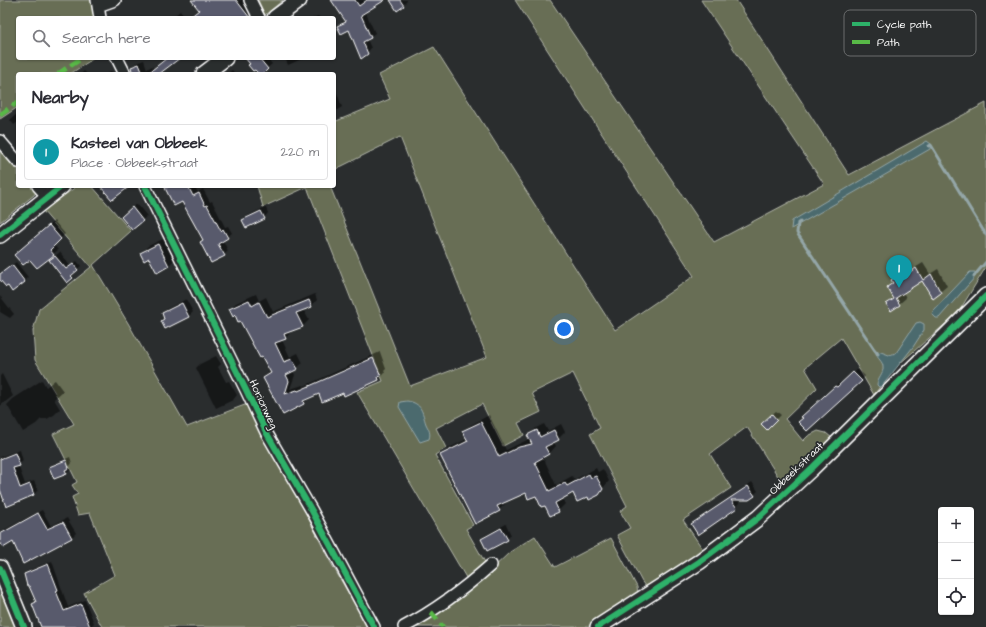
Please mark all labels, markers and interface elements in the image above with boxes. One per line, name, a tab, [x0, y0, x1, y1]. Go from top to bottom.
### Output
legend	[844, 10, 976, 56]
search box	[16, 16, 336, 60]
text: Cycle path	[877, 17, 932, 33]
icon: search	[30, 27, 52, 49]
text: Search here	[62, 28, 151, 49]
text: Path	[877, 35, 900, 50]
text: Nearby	[32, 86, 89, 110]
text: Kasteel van Obbeek	[71, 133, 207, 154]
text: 1	[45, 143, 47, 161]
text: 220 m	[281, 143, 319, 161]
text: Place · Obbeekstraat	[71, 154, 198, 172]
pin: 1	[886, 255, 912, 288]
your location	[554, 319, 574, 339]
street label: Horionweg	[245, 377, 282, 432]
street label: Obbeekstraat	[766, 438, 827, 498]
map controls	[938, 507, 974, 615]
button: +	[938, 507, 974, 543]
button: −	[938, 543, 974, 579]
button: locate	[938, 579, 974, 615]

